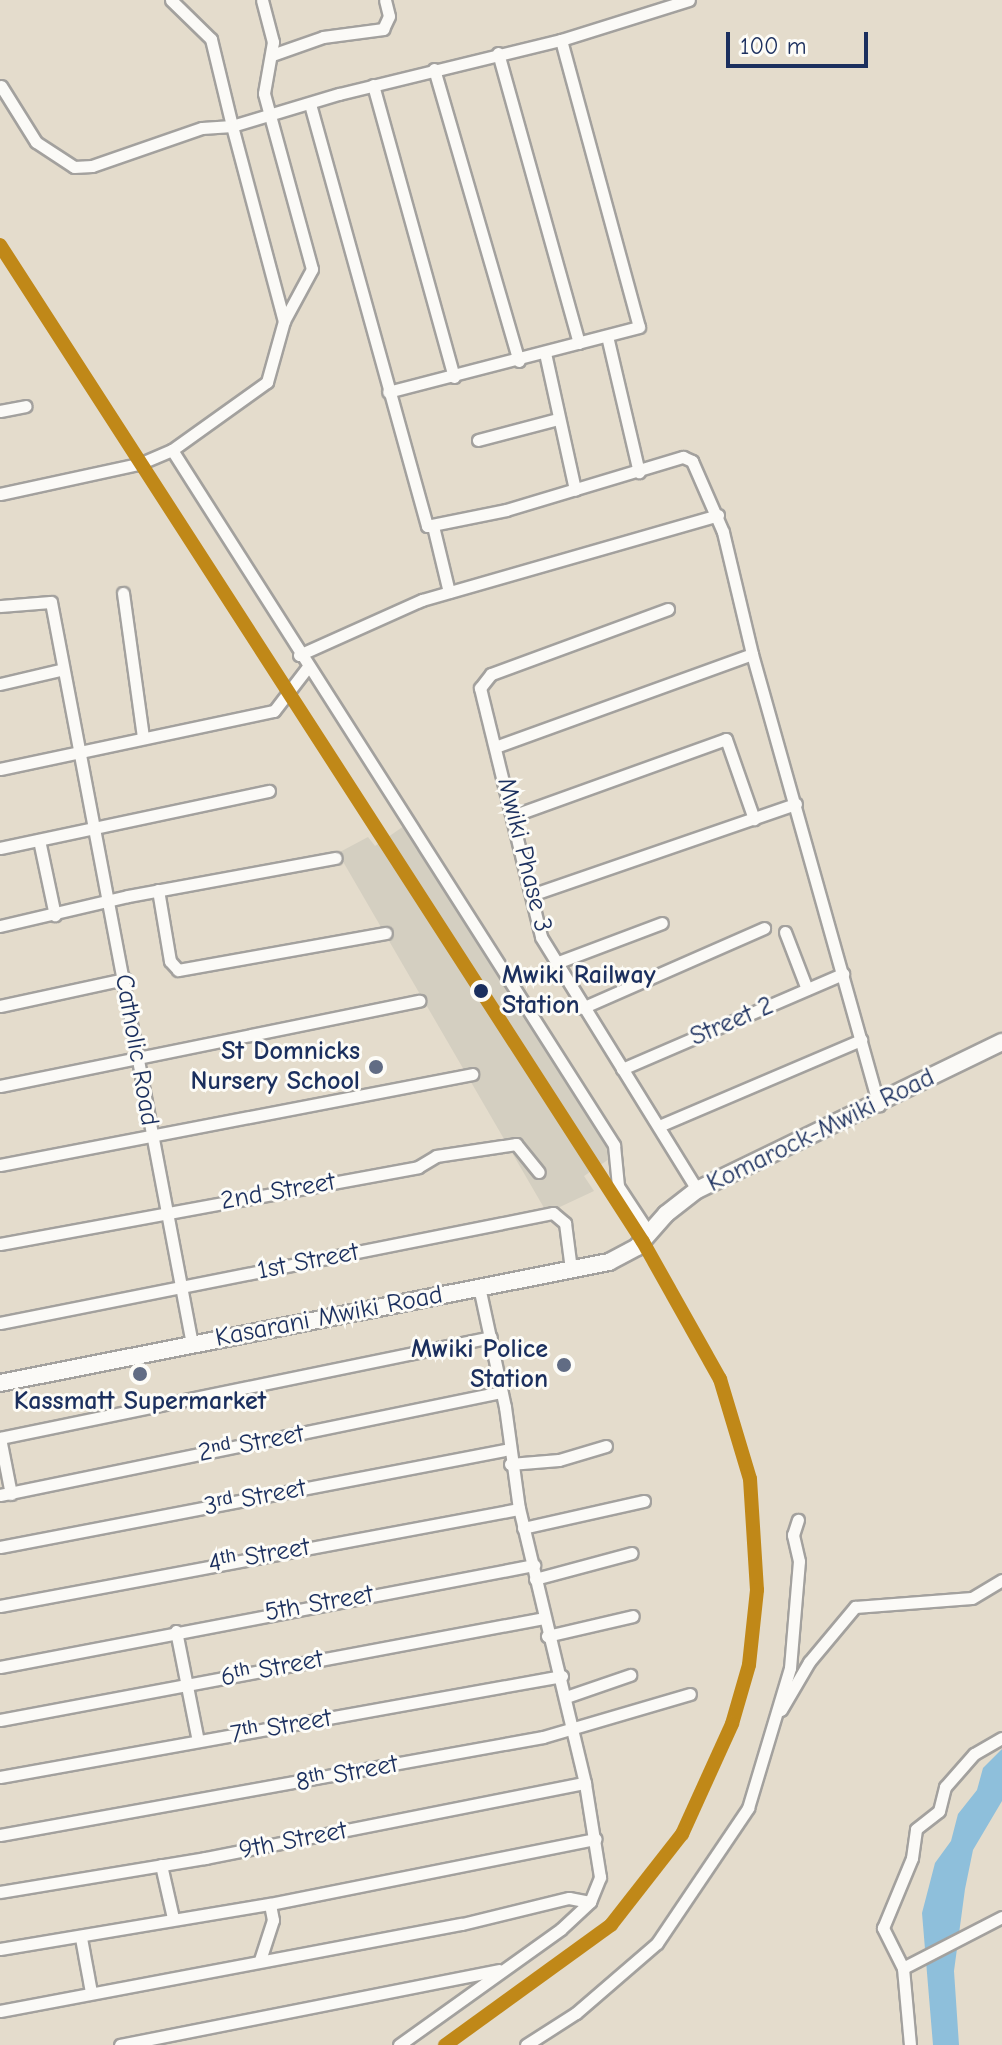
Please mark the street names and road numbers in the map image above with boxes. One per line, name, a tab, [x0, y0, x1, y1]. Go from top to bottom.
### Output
street label: Mwiki Phase 3	[490, 775, 558, 935]
street label: Catholic Road	[107, 972, 165, 1128]
street label: Street 2	[686, 991, 778, 1053]
street label: Komarock-Mwiki Road	[702, 1062, 940, 1200]
street label: 2nd Street	[218, 1167, 338, 1217]
street label: 1st Street	[255, 1237, 361, 1287]
street label: Kasarani Mwiki Road	[213, 1280, 445, 1354]
street label: 2ⁿᵈ Street	[196, 1419, 306, 1469]
street label: 3ʳᵈ Street	[201, 1473, 309, 1523]
street label: 4ᵗʰ Street	[206, 1532, 312, 1580]
street label: 5th Street	[262, 1579, 376, 1629]
street label: 6ᵗʰ Street	[218, 1644, 326, 1694]
street label: 7ᵗʰ Street	[228, 1703, 334, 1751]
street label: 8ᵗʰ Street	[294, 1749, 400, 1799]
street label: 9th Street	[237, 1815, 349, 1867]

